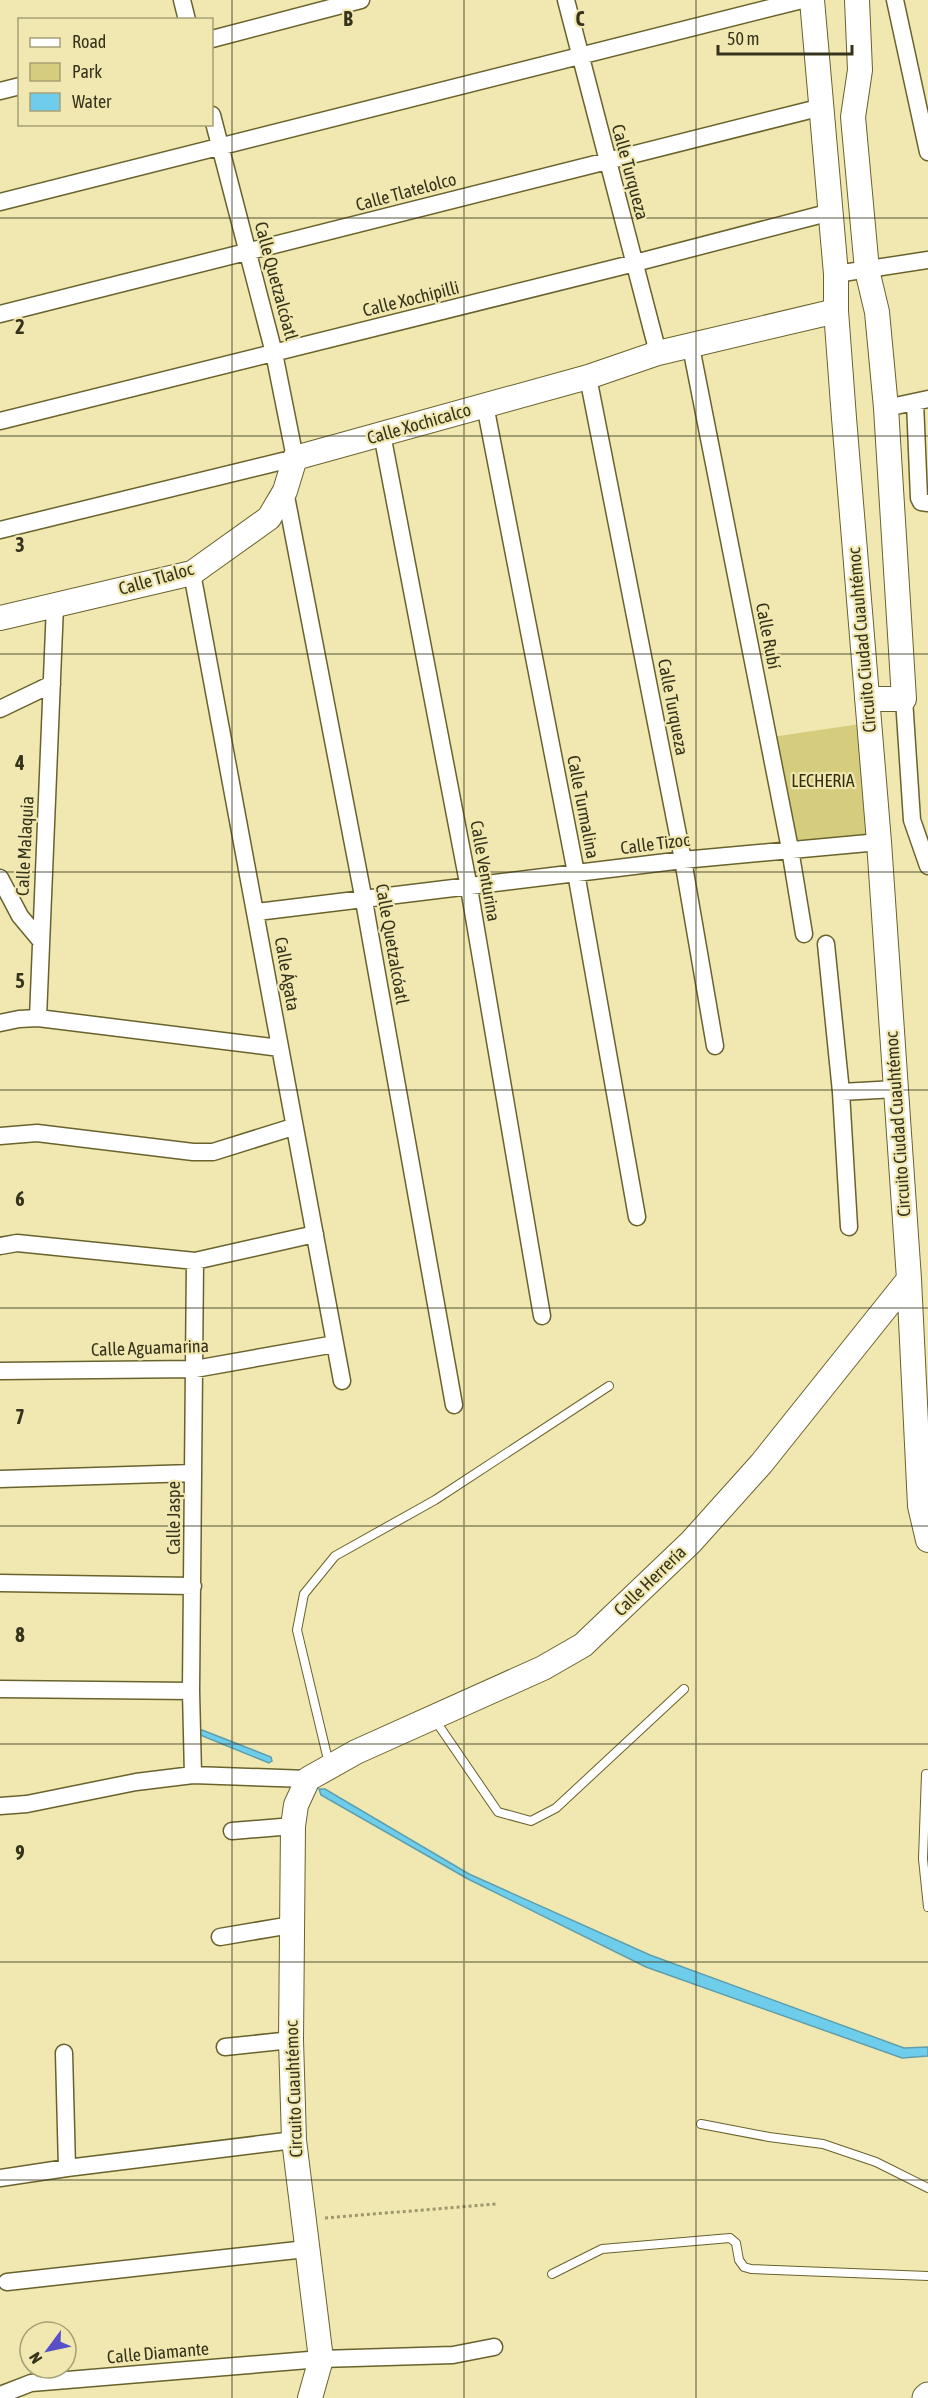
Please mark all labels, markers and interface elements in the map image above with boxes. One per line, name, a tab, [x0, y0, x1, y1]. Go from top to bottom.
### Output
text: B	[343, 7, 353, 30]
text: C	[576, 7, 585, 30]
legend	[18, 18, 213, 126]
scale bar	[718, 18, 852, 56]
text: 50 m	[727, 28, 759, 49]
text: Road	[72, 31, 106, 52]
text: Park	[72, 61, 102, 82]
text: Water	[72, 91, 112, 112]
street label: Calle Turqueza	[608, 122, 653, 222]
street label: Calle Tlatelolco	[353, 168, 458, 215]
street label: Calle Quetzalcóatl	[251, 219, 302, 343]
street label: Calle Xochipilli	[360, 276, 461, 321]
text: 2	[15, 315, 25, 338]
street label: Calle Xochicalco	[365, 399, 473, 448]
text: 3	[15, 533, 25, 556]
street label: Circuito Ciudad Cuauhtémoc	[843, 546, 880, 733]
street label: Calle Tlaloc	[116, 558, 196, 599]
street label: Calle Rubí	[752, 601, 785, 671]
street label: Calle Turqueza	[654, 657, 693, 757]
text: 4	[14, 751, 25, 774]
street label: Calle Turmalina	[563, 753, 604, 860]
park label: LECHERIA	[791, 770, 855, 791]
street label: Calle Malaquia	[11, 796, 38, 896]
street label: Calle Venturina	[466, 819, 505, 923]
street label: Calle Tizoc	[619, 829, 691, 858]
street label: Calle Quetzalcóatl	[372, 882, 413, 1006]
street label: Calle Ágata	[271, 935, 304, 1012]
text: 5	[15, 969, 25, 992]
street label: Circuito Ciudad Cuauhtémoc	[881, 1030, 914, 1217]
text: 6	[15, 1187, 25, 1210]
street label: Calle Aguamarina	[91, 1335, 209, 1360]
text: 7	[15, 1405, 25, 1428]
street label: Calle Jaspe	[163, 1481, 184, 1555]
street label: Calle Herrería	[609, 1541, 690, 1620]
text: 8	[15, 1623, 25, 1646]
text: 9	[15, 1841, 25, 1864]
street label: Circuito Cuauhtémoc	[281, 2020, 306, 2158]
north arrow	[18, 2320, 78, 2380]
street label: Calle Diamante	[106, 2338, 210, 2367]
text: N	[25, 2349, 46, 2367]

